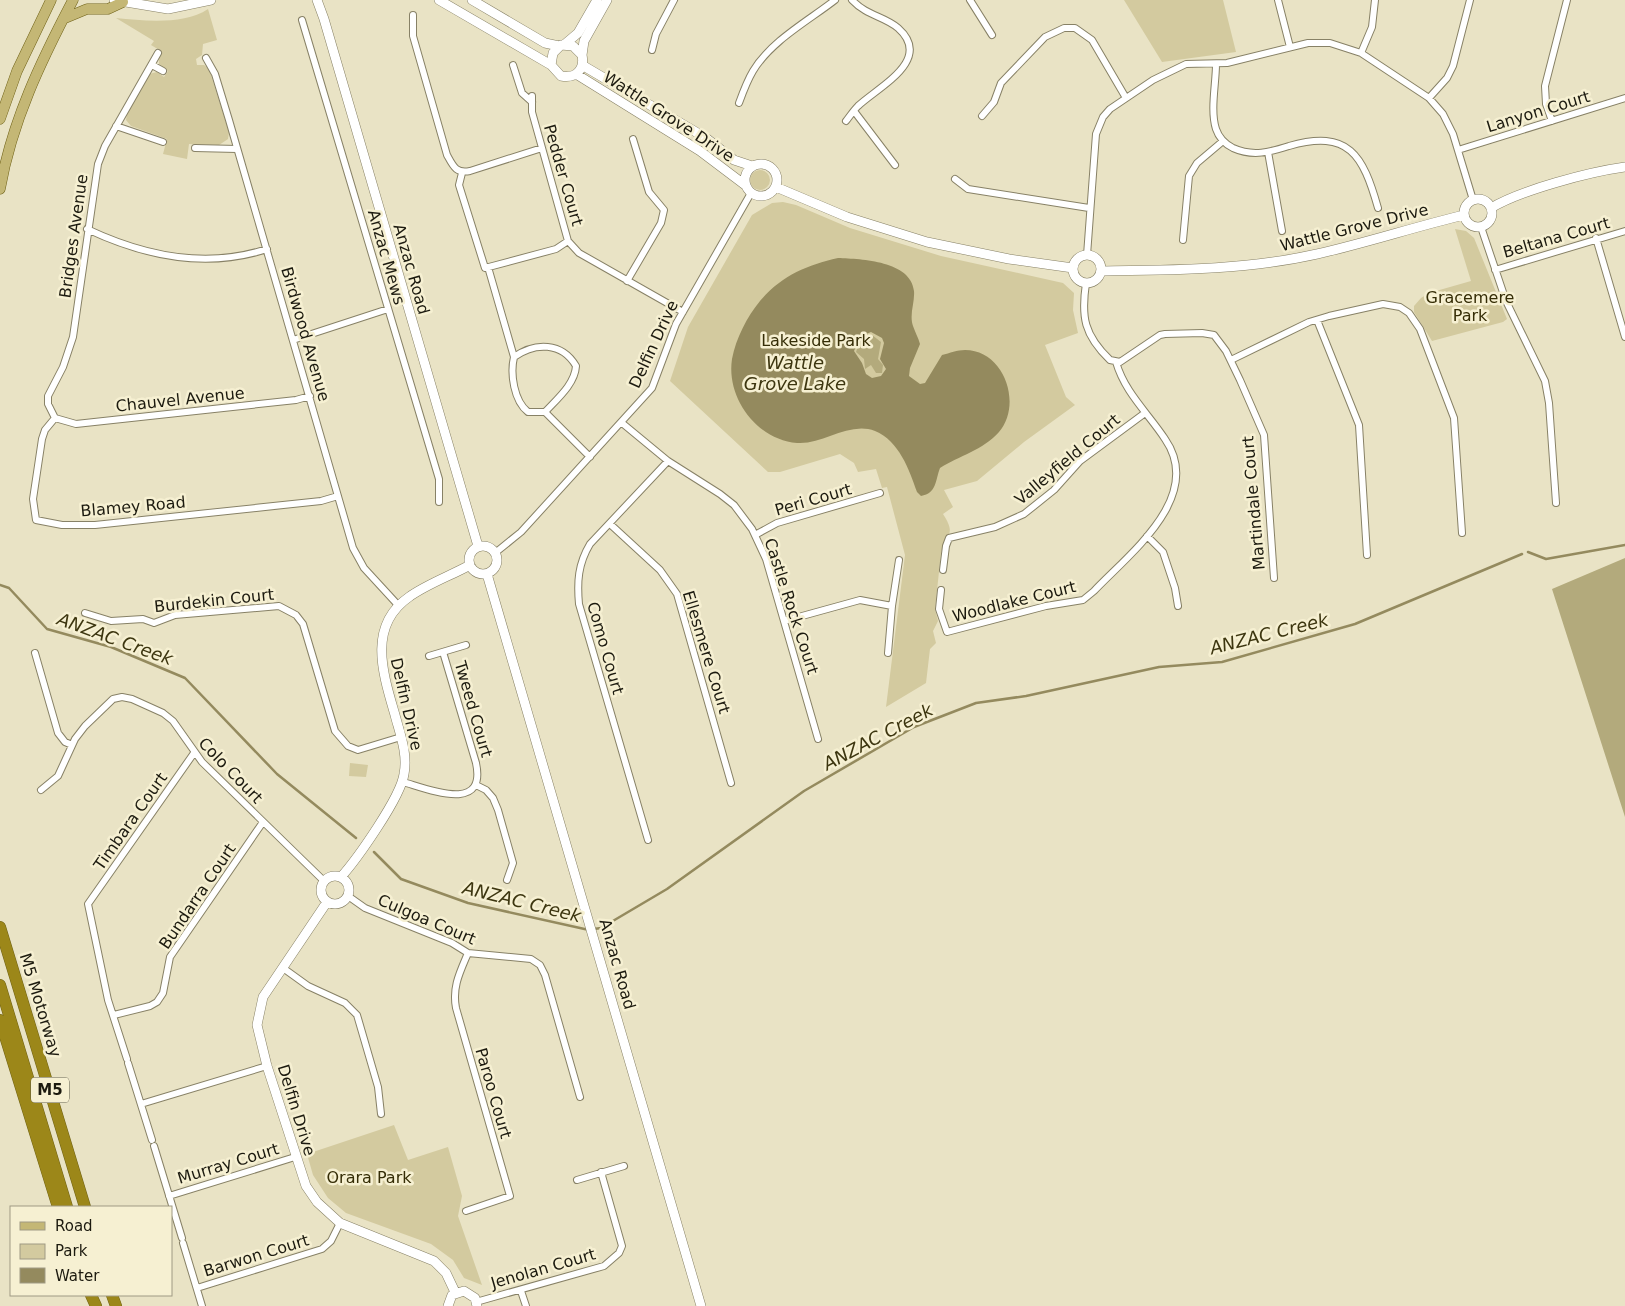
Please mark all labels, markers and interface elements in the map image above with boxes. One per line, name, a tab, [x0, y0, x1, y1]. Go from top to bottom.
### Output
street label: Wattle Grove Drive	[600, 67, 738, 166]
street label: Lanyon Court	[1484, 87, 1592, 136]
street label: Pedder Court	[540, 122, 587, 228]
street label: Bridges Avenue	[55, 173, 92, 299]
street label: Wattle Grove Drive	[1278, 200, 1430, 255]
street label: Anzac Mews	[364, 207, 409, 307]
street label: Beltana Court	[1500, 213, 1612, 262]
street label: Anzac Road	[390, 222, 434, 317]
street label: Birdwood Avenue	[277, 265, 334, 404]
park label: Gracemere Park	[1426, 288, 1514, 325]
street label: Delfin Drive	[625, 297, 682, 391]
park label: Lakeside Park	[761, 331, 872, 350]
water label: Wattle Grove Lake	[744, 352, 846, 394]
street label: Chauvel Avenue	[115, 383, 245, 416]
street label: Valleyfield Court	[1011, 410, 1124, 509]
street label: Martindale Court	[1238, 435, 1269, 571]
street label: Peri Court	[773, 479, 854, 519]
street label: Blamey Road	[80, 492, 186, 521]
street label: Castle Rock Court	[761, 536, 823, 677]
street label: Woodlake Court	[950, 577, 1078, 626]
street label: Burdekin Court	[153, 585, 275, 616]
street label: Ellesmere Court	[679, 588, 734, 716]
street label: Como Court	[583, 600, 628, 697]
water label: ANZAC Creek	[54, 608, 177, 670]
water label: ANZAC Creek	[1207, 608, 1332, 659]
street label: Delfin Drive	[387, 656, 426, 752]
street label: Tweed Court	[450, 658, 496, 759]
water label: ANZAC Creek	[818, 698, 938, 775]
street label: Colo Court	[195, 733, 267, 807]
street label: Timbara Court	[89, 769, 171, 875]
street label: Bundarra Court	[155, 840, 240, 953]
water label: ANZAC Creek	[460, 876, 585, 927]
street label: Culgoa Court	[375, 890, 479, 949]
street label: Anzac Road	[596, 917, 640, 1012]
street label: M5 Motorway	[16, 951, 65, 1059]
street label: Paroo Court	[471, 1046, 516, 1141]
street label: Delfin Drive	[274, 1062, 319, 1158]
road number: M5	[31, 1078, 69, 1102]
street label: Murray Court	[175, 1139, 281, 1188]
park label: Orara Park	[326, 1168, 412, 1187]
legend	[10, 1206, 172, 1296]
text: Road	[55, 1217, 93, 1235]
street label: Barwon Court	[201, 1230, 311, 1281]
text: Park	[55, 1242, 88, 1260]
street label: Jenolan Court	[488, 1244, 598, 1293]
text: Water	[55, 1267, 100, 1285]

